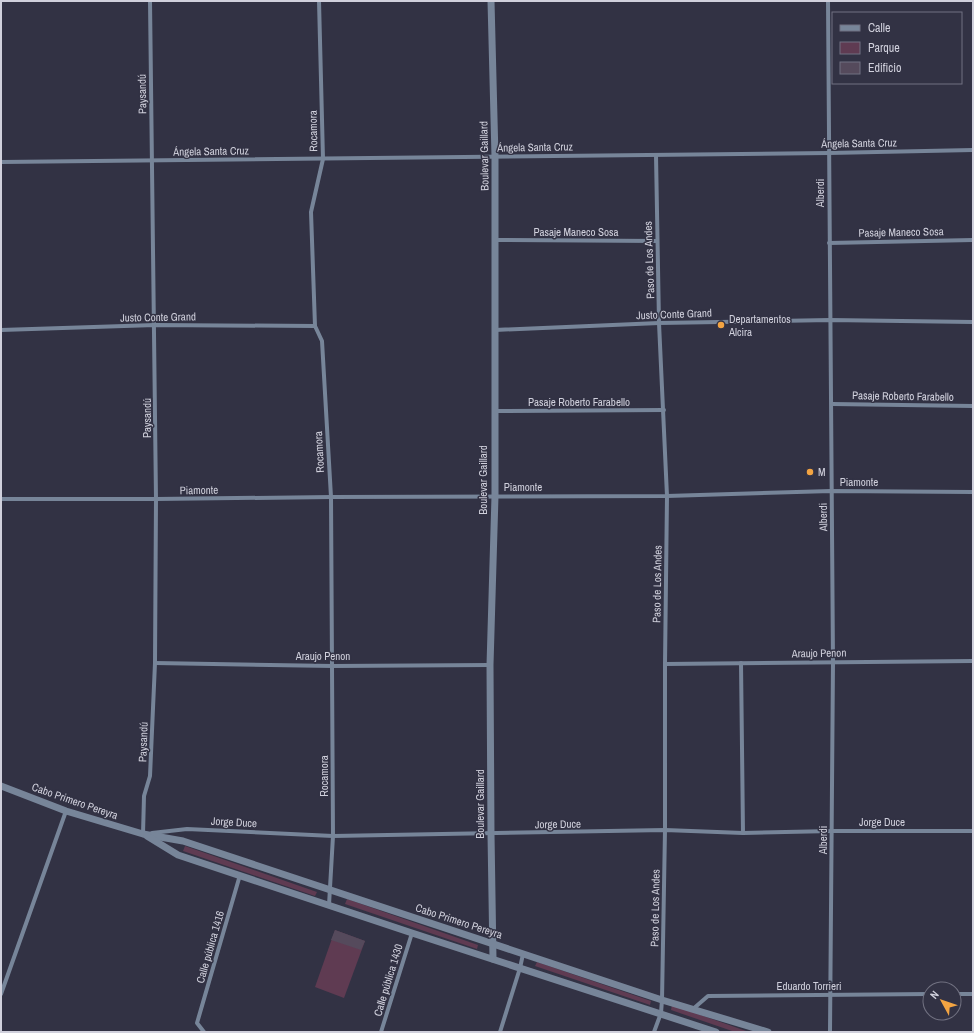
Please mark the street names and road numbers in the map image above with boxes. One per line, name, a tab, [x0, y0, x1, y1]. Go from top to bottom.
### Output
street label: Paysandú	[135, 74, 149, 114]
street label: Rocamora	[306, 110, 320, 152]
street label: Boulevar Gaillard	[476, 121, 492, 191]
street label: Ángela Santa Cruz	[820, 135, 897, 151]
street label: Ángela Santa Cruz	[496, 139, 573, 155]
street label: Ángela Santa Cruz	[172, 143, 249, 159]
street label: Alberdi	[813, 179, 827, 208]
street label: Paso de Los Andes	[641, 220, 657, 299]
street label: Pasaje Maneco Sosa	[858, 224, 944, 240]
street label: Pasaje Maneco Sosa	[533, 225, 619, 239]
street label: Justo Conte Grand	[636, 306, 712, 322]
street label: Justo Conte Grand	[120, 309, 196, 325]
street label: Pasaje Roberto Farabello	[852, 388, 954, 404]
street label: Pasaje Roberto Farabello	[528, 395, 630, 409]
street label: Paysandú	[140, 398, 154, 438]
street label: Rocamora	[311, 431, 327, 473]
street label: Boulevar Gaillard	[476, 445, 490, 515]
street label: Piamonte	[840, 475, 878, 489]
street label: Piamonte	[504, 480, 542, 494]
street label: Piamonte	[180, 483, 218, 497]
street label: Alberdi	[816, 503, 830, 532]
street label: Paso de Los Andes	[649, 545, 665, 623]
street label: Araujo Penon	[791, 646, 846, 660]
street label: Araujo Penon	[295, 649, 350, 663]
street label: Paysandú	[135, 722, 151, 762]
street label: Rocamora	[317, 755, 331, 797]
street label: Boulevar Gaillard	[473, 769, 487, 839]
street label: Cabo Primero Pereyra	[30, 780, 120, 822]
street label: Jorge Duce	[211, 814, 257, 830]
street label: Jorge Duce	[859, 815, 905, 829]
street label: Jorge Duce	[535, 817, 581, 831]
street label: Alberdi	[816, 826, 830, 855]
street label: Paso de Los Andes	[647, 869, 663, 947]
street label: Cabo Primero Pereyra	[414, 900, 504, 942]
street label: Calle pública 1416	[193, 909, 227, 985]
street label: Calle pública 1430	[370, 942, 406, 1018]
street label: Eduardo Torrieri	[776, 979, 842, 993]

